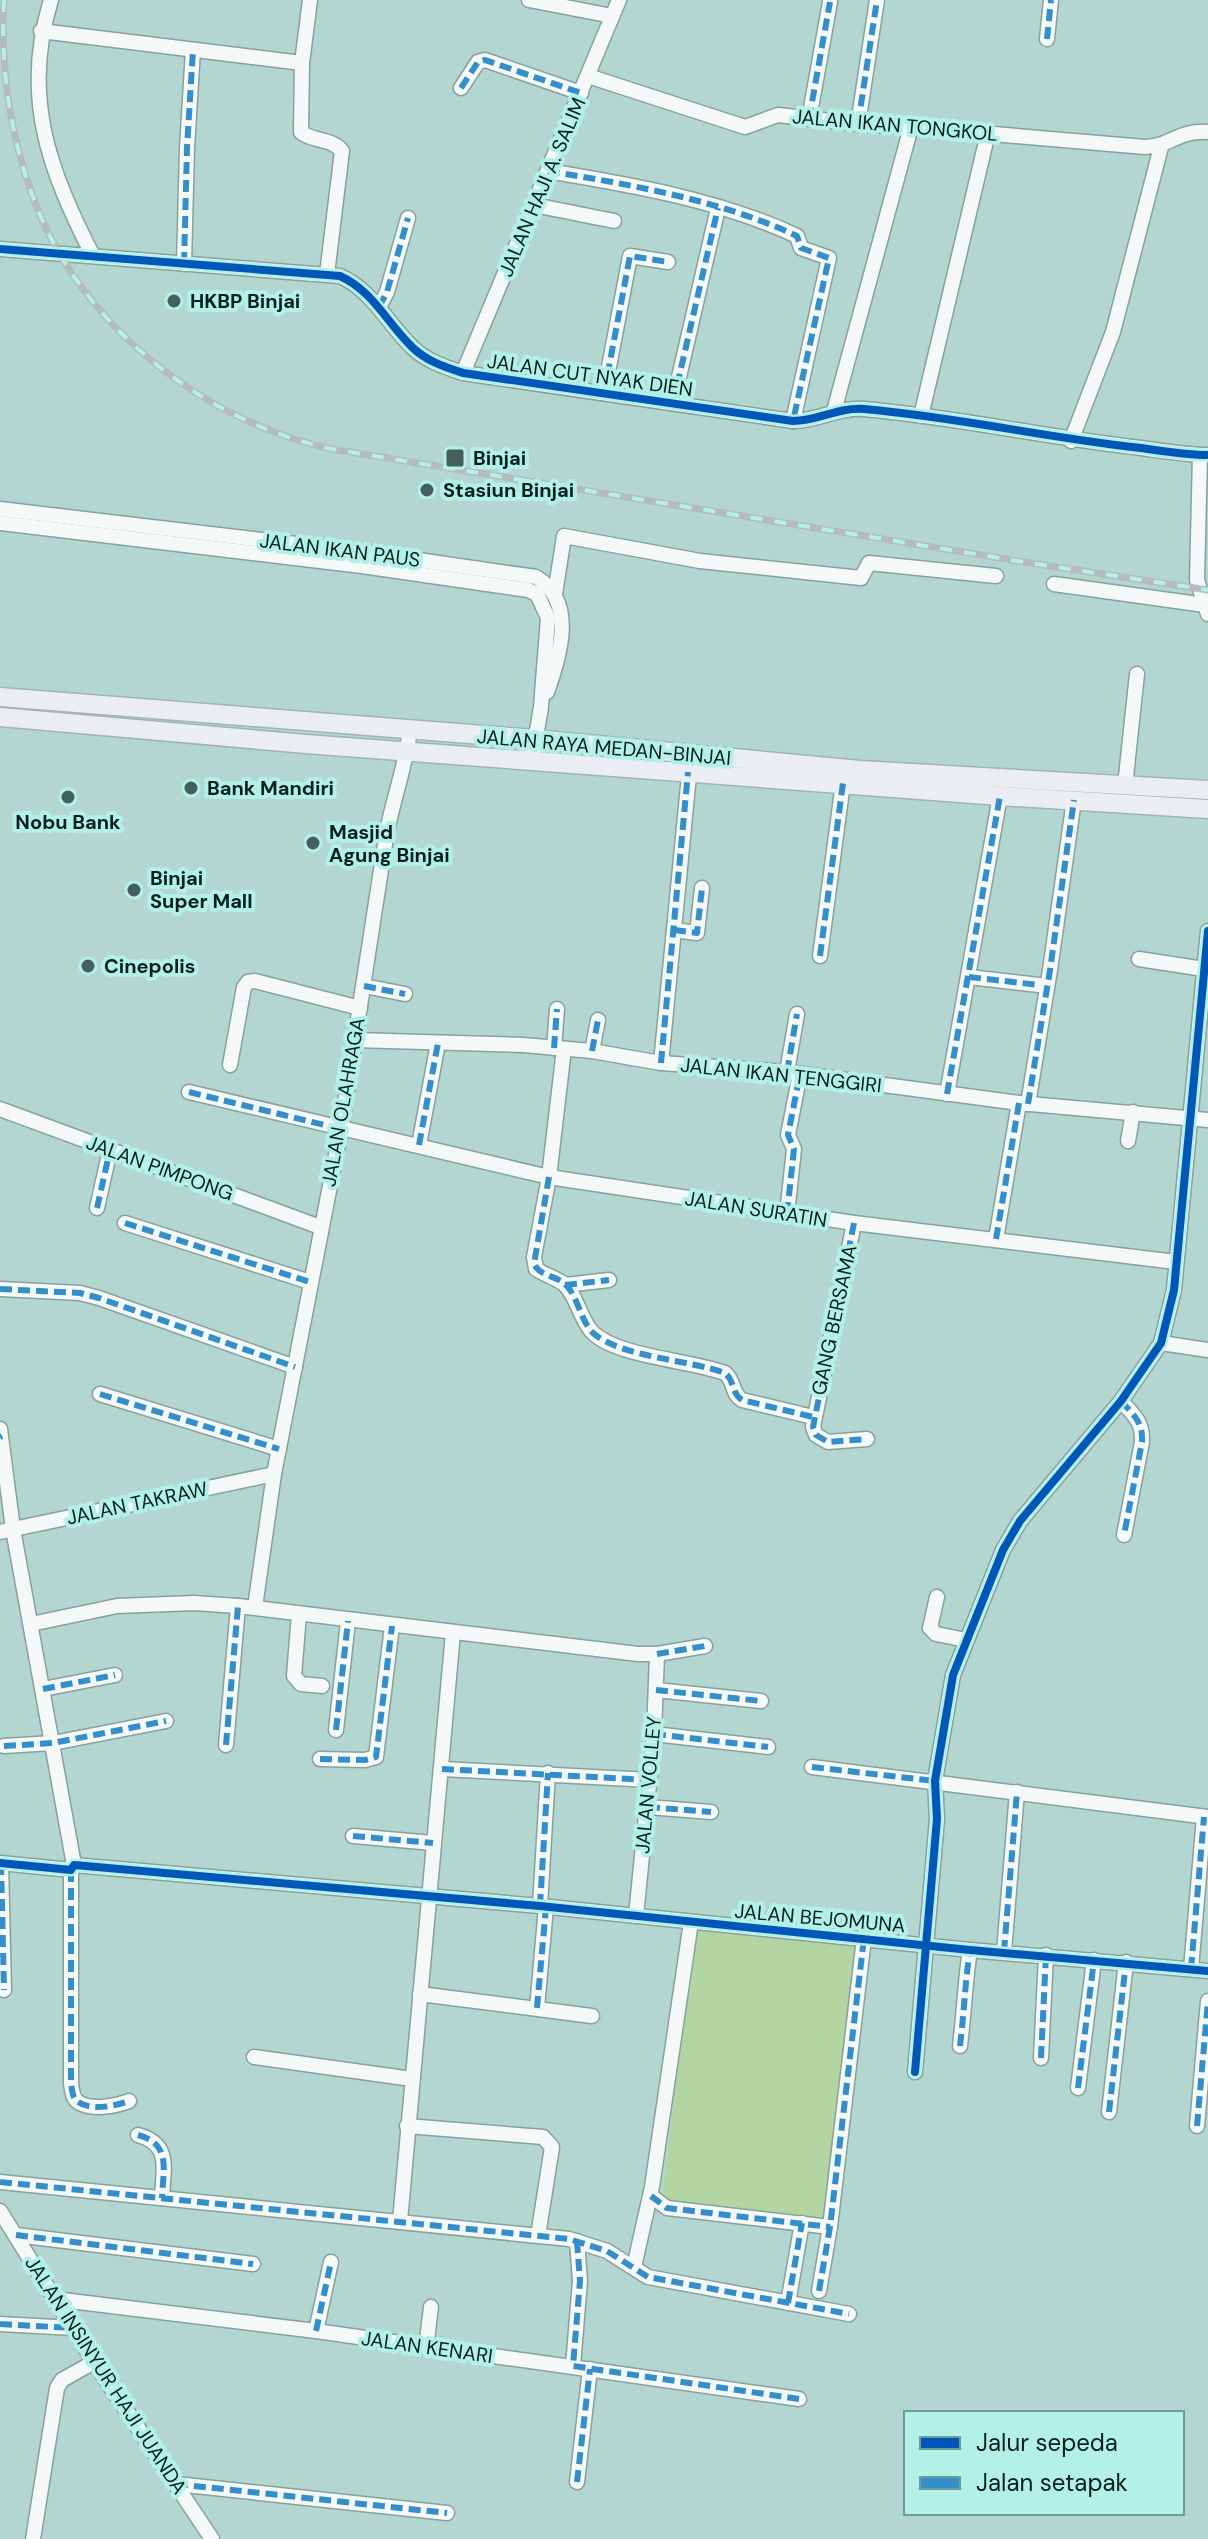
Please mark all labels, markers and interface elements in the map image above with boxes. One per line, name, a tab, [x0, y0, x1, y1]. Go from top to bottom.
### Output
street label: JALAN HAJI A. SALIM	[493, 94, 591, 280]
street label: JALAN IKAN TONGKOL	[791, 103, 999, 147]
place label: HKBP Binjai	[190, 288, 300, 314]
marker: HKBP Binjai	[165, 292, 183, 310]
street label: JALAN CUT NYAK DIEN	[485, 348, 695, 402]
place label: Binjai	[473, 445, 526, 471]
marker: Binjai	[444, 447, 466, 469]
place label: Stasiun Binjai	[443, 477, 574, 503]
marker: Stasiun Binjai	[418, 481, 436, 499]
street label: JALAN IKAN PAUS	[258, 527, 422, 573]
street label: JALAN RAYA MEDAN-BINJAI	[476, 723, 732, 771]
place label: Bank Mandiri	[207, 775, 334, 801]
marker: Bank Mandiri	[182, 779, 200, 797]
marker: Nobu Bank	[59, 788, 77, 806]
place label: Nobu Bank	[15, 809, 121, 835]
place label: Masjid Agung Binjai	[329, 819, 450, 868]
marker: Masjid Agung Binjai	[304, 834, 322, 852]
place label: Binjai Super Mall	[150, 865, 253, 914]
marker: Binjai Super Mall	[125, 881, 143, 899]
place label: Cinepolis	[104, 953, 195, 979]
marker: Cinepolis	[79, 957, 97, 975]
street label: JALAN OLAHRAGA	[315, 1015, 371, 1189]
street label: JALAN IKAN TENGGIRI	[679, 1051, 883, 1099]
street label: JALAN PIMPONG	[83, 1129, 237, 1207]
street label: JALAN SURATIN	[683, 1185, 829, 1233]
street label: GANG BERSAMA	[805, 1242, 863, 1398]
street label: JALAN TAKRAW	[64, 1475, 210, 1531]
street label: JALAN VOLLEY	[629, 1715, 667, 1855]
street label: JALAN BEJOMUNA	[733, 1898, 907, 1938]
street label: JALAN INSINYUR HAJI JUANDA	[19, 2251, 193, 2499]
street label: JALAN KENARI	[360, 2325, 494, 2369]
legend	[904, 2411, 1184, 2515]
text: Jalur sepeda	[976, 2427, 1118, 2458]
text: Jalan setapak	[976, 2467, 1128, 2498]

